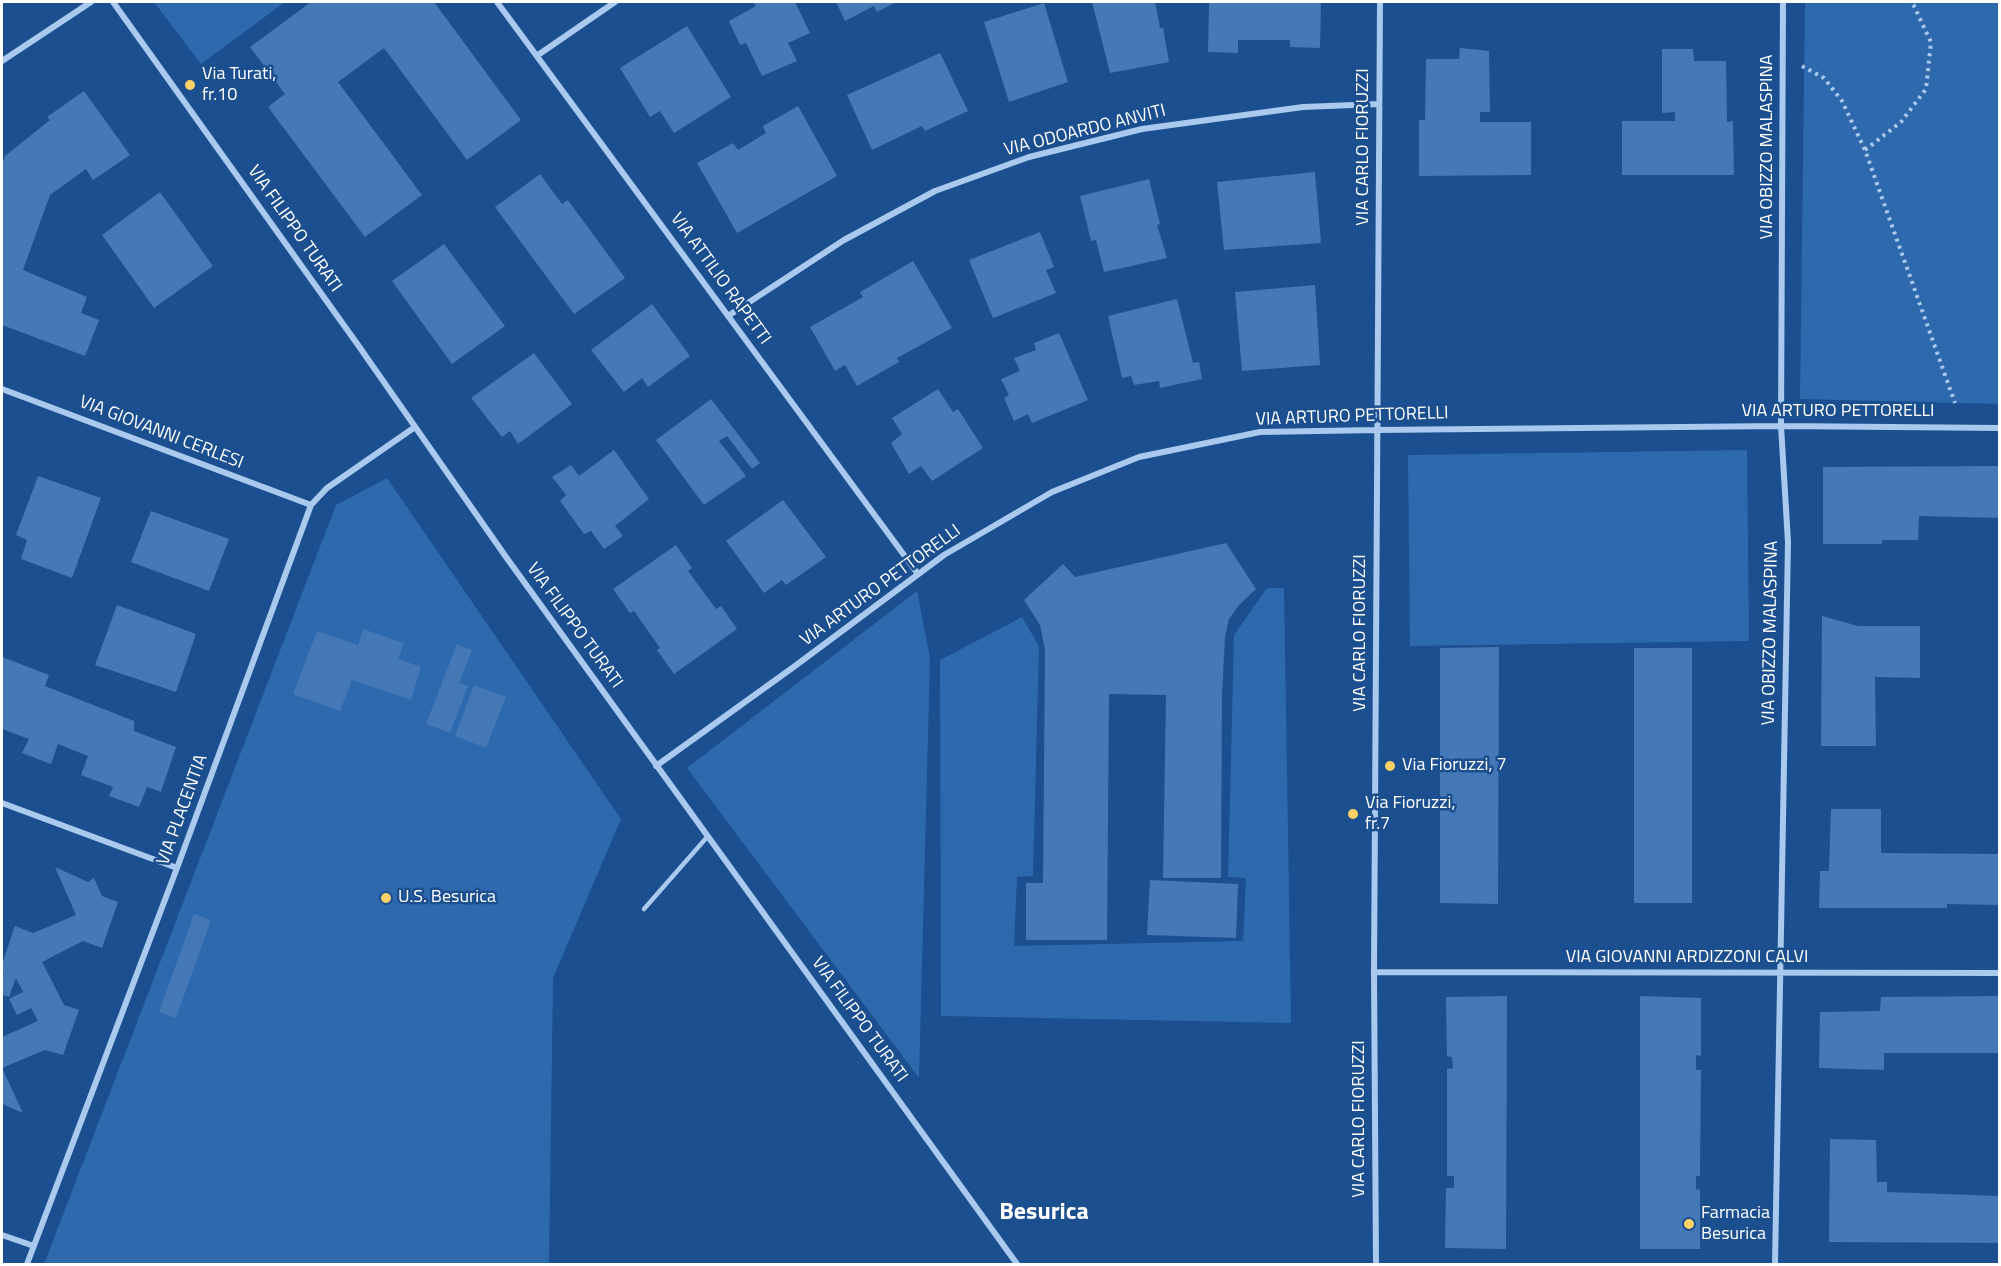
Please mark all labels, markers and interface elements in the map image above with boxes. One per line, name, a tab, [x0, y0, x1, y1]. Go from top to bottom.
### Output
street label: VIA OBIZZO MALASPINA	[1757, 55, 1779, 239]
place label: Via Turati, fr.10	[202, 64, 276, 106]
street label: VIA CARLO FIORUZZI	[1353, 68, 1375, 226]
marker: Via Turati, fr.10	[183, 78, 197, 92]
street label: VIA ODOARDO ANVITI	[1002, 100, 1168, 162]
street label: VIA FILIPPO TURATI	[242, 162, 346, 296]
street label: VIA ATTILIO RAPETTI	[665, 209, 775, 349]
street label: VIA GIOVANNI CERLESI	[76, 392, 246, 474]
street label: VIA ARTURO PETTORELLI	[1741, 401, 1935, 423]
street label: VIA ARTURO PETTORELLI	[1255, 403, 1449, 431]
street label: VIA ARTURO PETTORELLI	[797, 521, 965, 651]
street label: VIA OBIZZO MALASPINA	[1759, 540, 1783, 726]
street label: VIA CARLO FIORUZZI	[1350, 554, 1372, 712]
street label: VIA FILIPPO TURATI	[521, 559, 627, 693]
street label: VIA PLACENTIA	[153, 752, 213, 868]
place label: Via Fioruzzi, 7	[1402, 755, 1506, 777]
marker: Via Fioruzzi, 7	[1383, 759, 1397, 773]
place label: Via Fioruzzi, fr.7	[1365, 793, 1455, 836]
marker: Via Fioruzzi, fr.7	[1346, 807, 1360, 821]
place label: U.S. Besurica	[398, 887, 496, 909]
marker: U.S. Besurica	[379, 891, 393, 905]
street label: VIA GIOVANNI ARDIZZONI CALVI	[1566, 947, 1808, 969]
street label: VIA FILIPPO TURATI	[806, 953, 912, 1087]
street label: VIA CARLO FIORUZZI	[1349, 1040, 1371, 1198]
district label: Besurica	[999, 1199, 1089, 1227]
place label: Farmacia Besurica	[1701, 1203, 1770, 1246]
marker: Farmacia Besurica	[1682, 1217, 1696, 1231]

